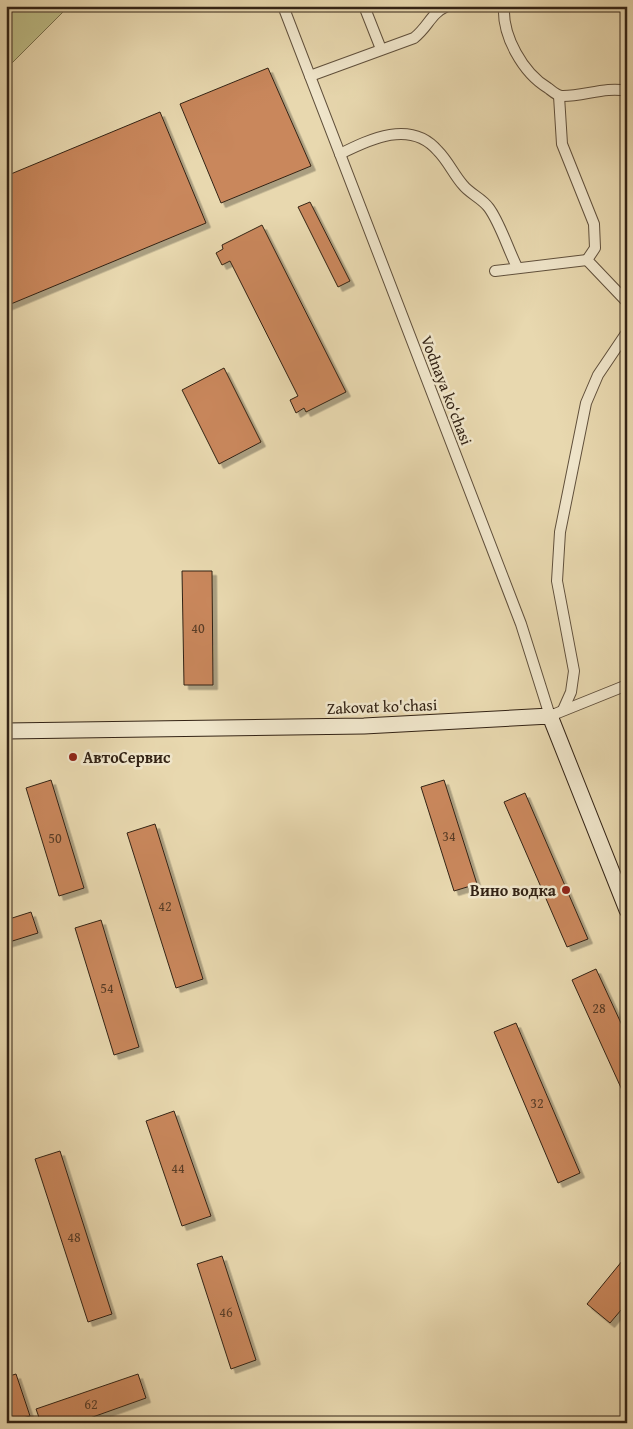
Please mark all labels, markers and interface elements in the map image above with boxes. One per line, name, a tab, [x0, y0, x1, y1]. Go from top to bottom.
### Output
street label: Vodnaya ko‘chasi	[415, 332, 479, 449]
house number: 40	[191, 618, 205, 638]
street label: Zakovat ko'chasi	[326, 692, 438, 720]
place label: АвтоСервис	[83, 745, 171, 769]
marker: АвтоСервис	[67, 751, 79, 763]
house number: 34	[442, 826, 456, 846]
house number: 50	[48, 828, 62, 848]
place label: Вино водка	[470, 878, 557, 902]
marker: Вино водка	[560, 884, 572, 896]
house number: 42	[158, 896, 172, 916]
house number: 54	[100, 978, 114, 998]
house number: 28	[592, 998, 606, 1018]
house number: 32	[530, 1093, 544, 1113]
house number: 44	[171, 1158, 185, 1178]
house number: 48	[67, 1227, 81, 1247]
house number: 46	[219, 1302, 233, 1322]
house number: 62	[84, 1394, 98, 1414]

